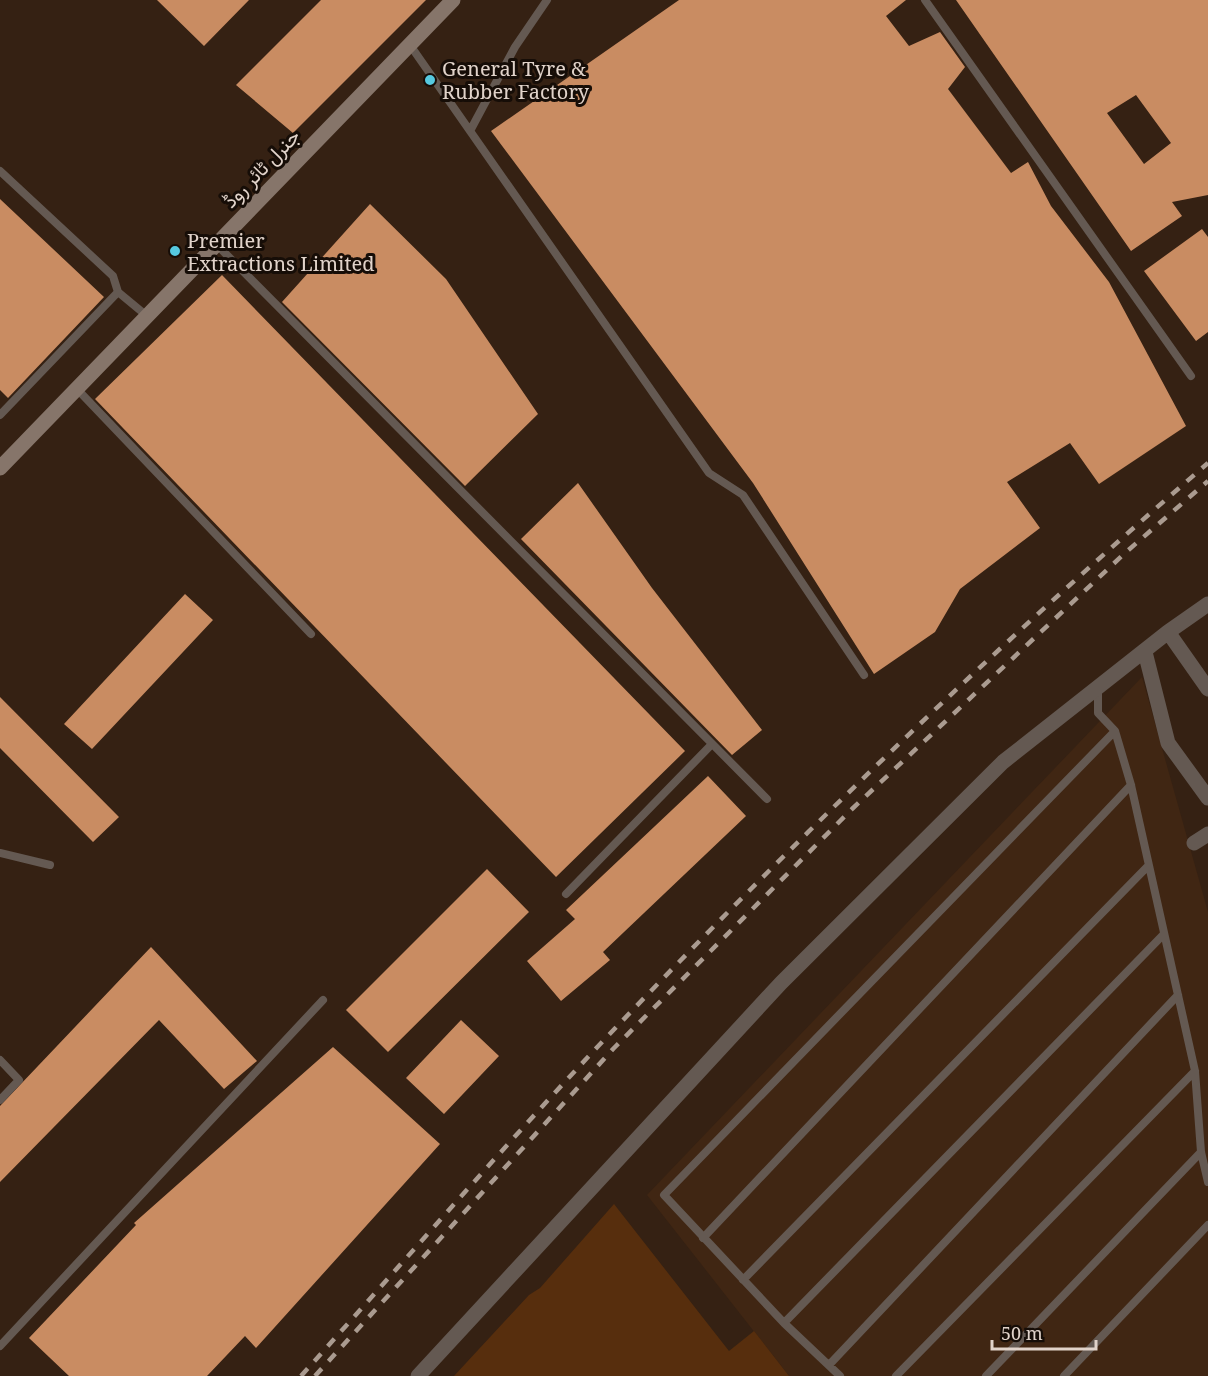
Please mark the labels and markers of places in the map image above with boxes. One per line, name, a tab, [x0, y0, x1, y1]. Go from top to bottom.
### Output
place label: General Tyre & Rubber Factory	[442, 55, 590, 105]
marker: General Tyre & Rubber Factory	[423, 73, 437, 87]
place label: Premier Extractions Limited	[187, 227, 374, 277]
marker: Premier Extractions Limited	[168, 244, 182, 258]

